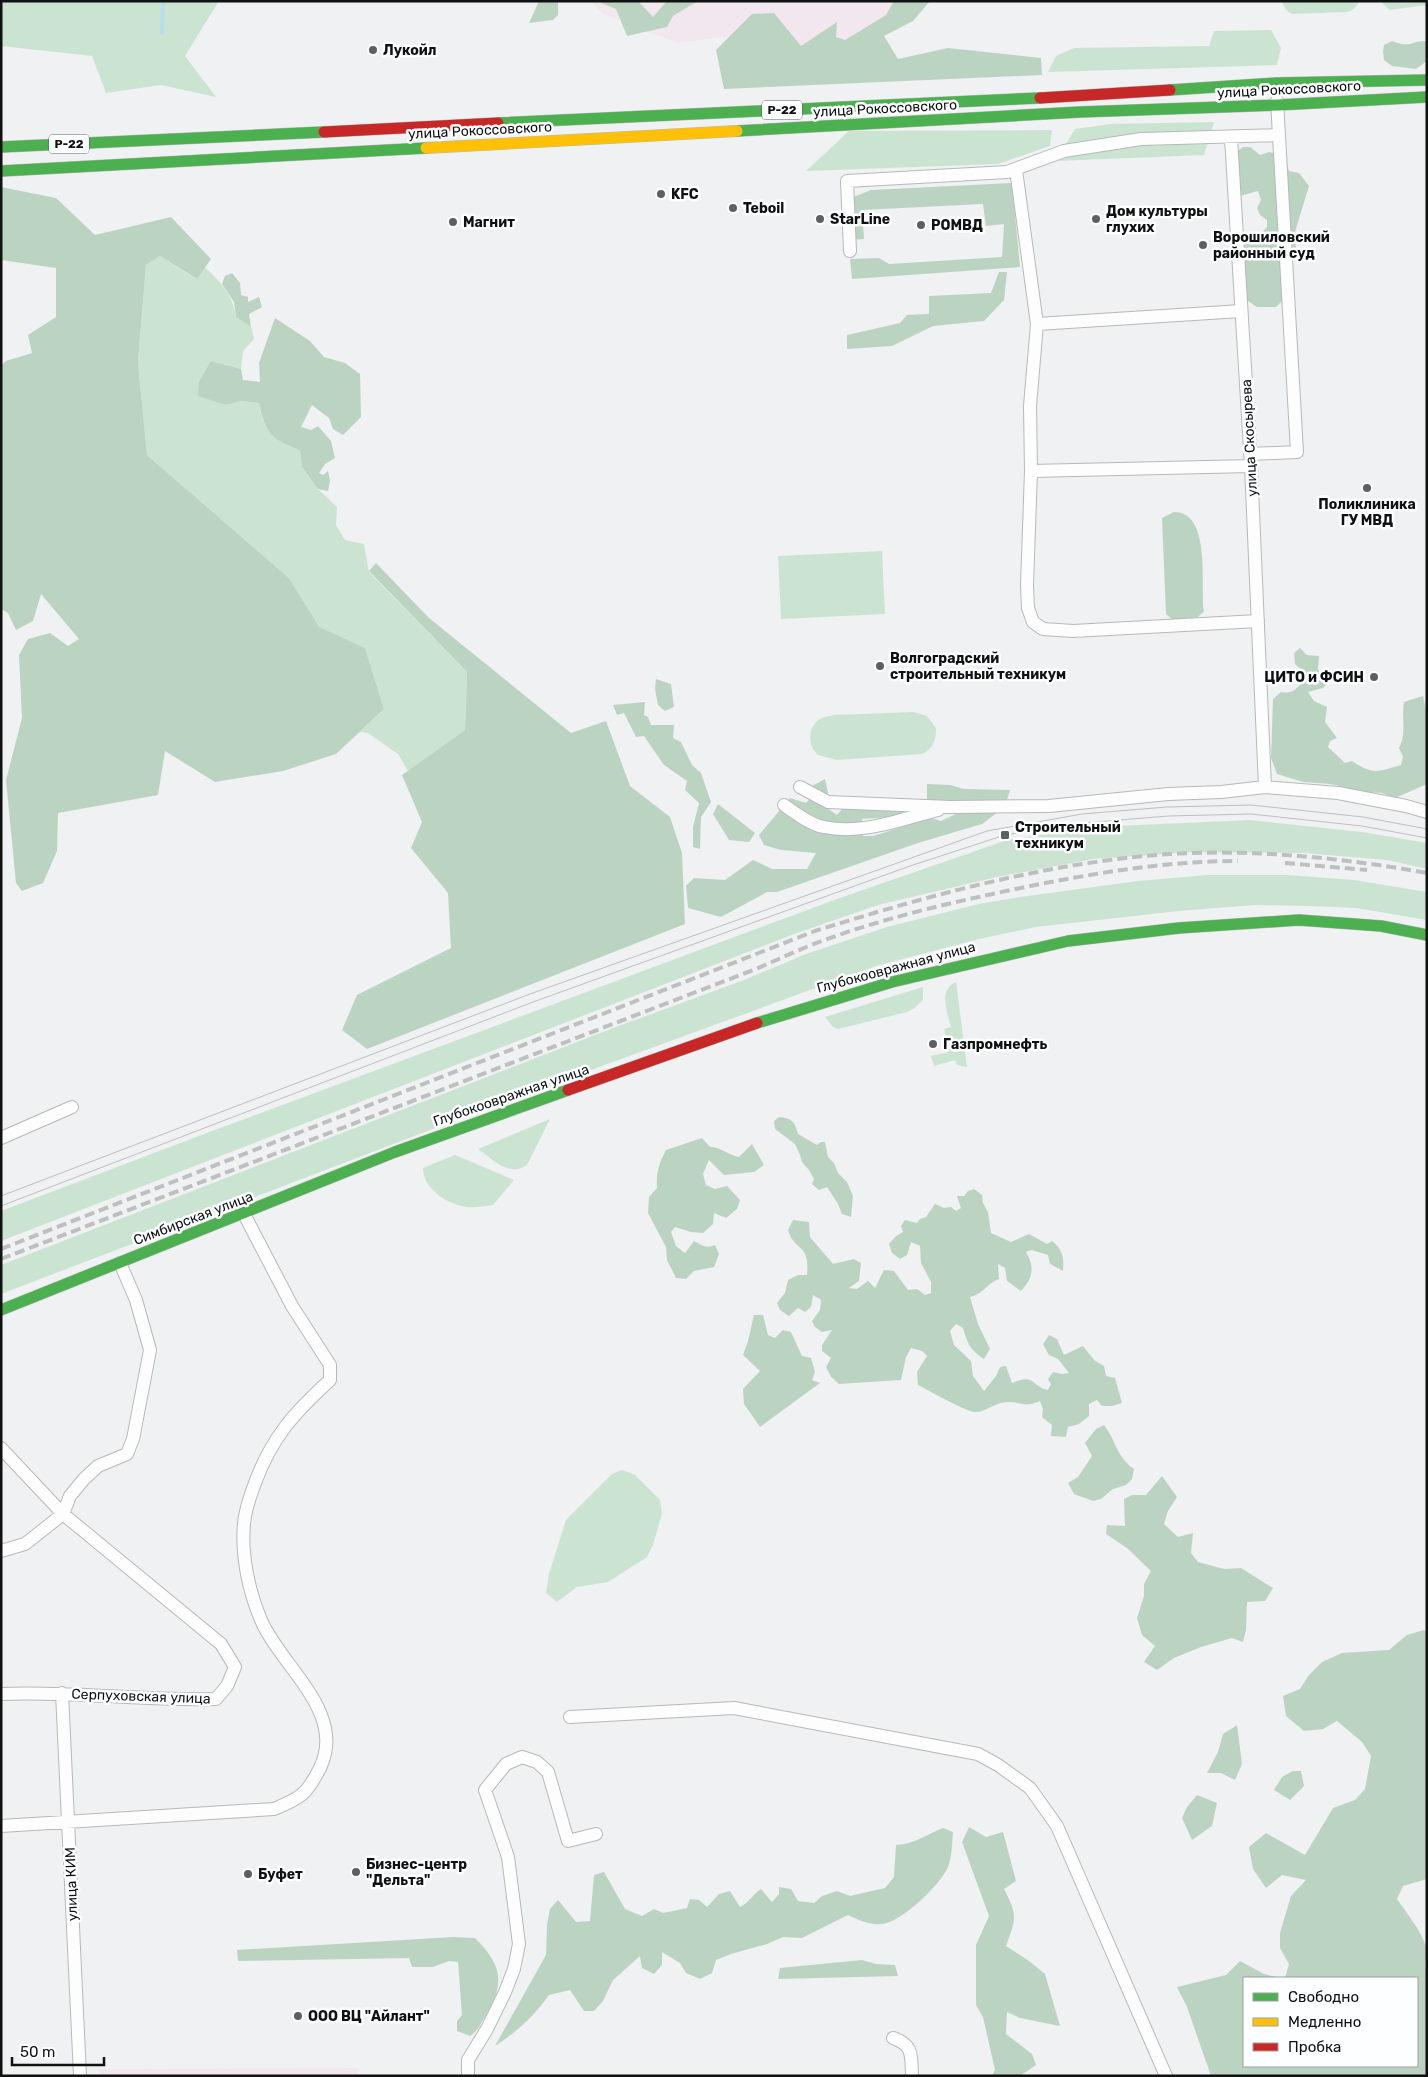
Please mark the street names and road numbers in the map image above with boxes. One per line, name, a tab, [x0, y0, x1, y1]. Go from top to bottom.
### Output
street label: улица Рокоссовского	[1217, 77, 1361, 102]
street label: улица Рокоссовского	[813, 96, 957, 121]
road number: Р-22	[762, 100, 802, 120]
street label: улица Рокоссовского	[408, 118, 552, 143]
road number: Р-22	[49, 134, 89, 154]
street label: улица Скосырева	[1238, 379, 1261, 497]
street label: Глубокоовражная улица	[815, 938, 977, 997]
street label: Глубокоовражная улица	[431, 1061, 591, 1130]
street label: Симбирская улица	[131, 1188, 255, 1249]
street label: Серпуховская улица	[71, 1686, 211, 1707]
street label: улица КИМ	[62, 1847, 81, 1921]

